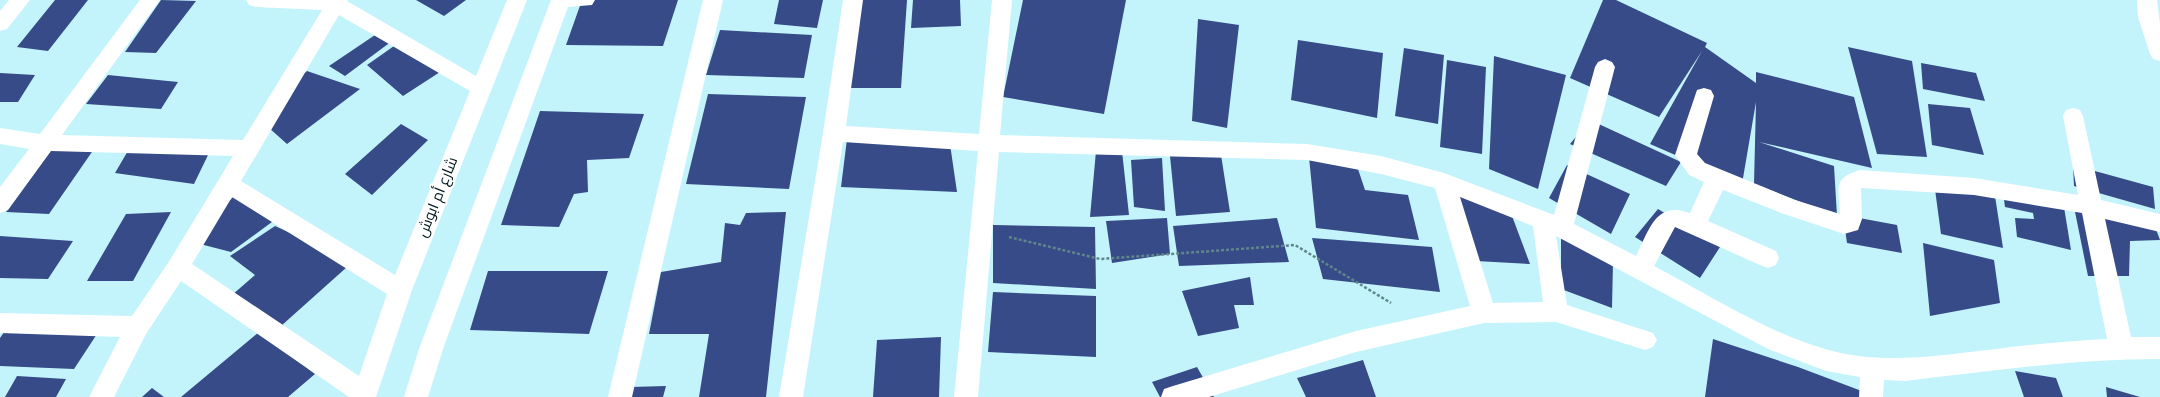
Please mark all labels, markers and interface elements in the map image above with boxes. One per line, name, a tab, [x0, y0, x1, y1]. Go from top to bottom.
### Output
street label: شارع أم ابوش	[412, 154, 463, 241]

